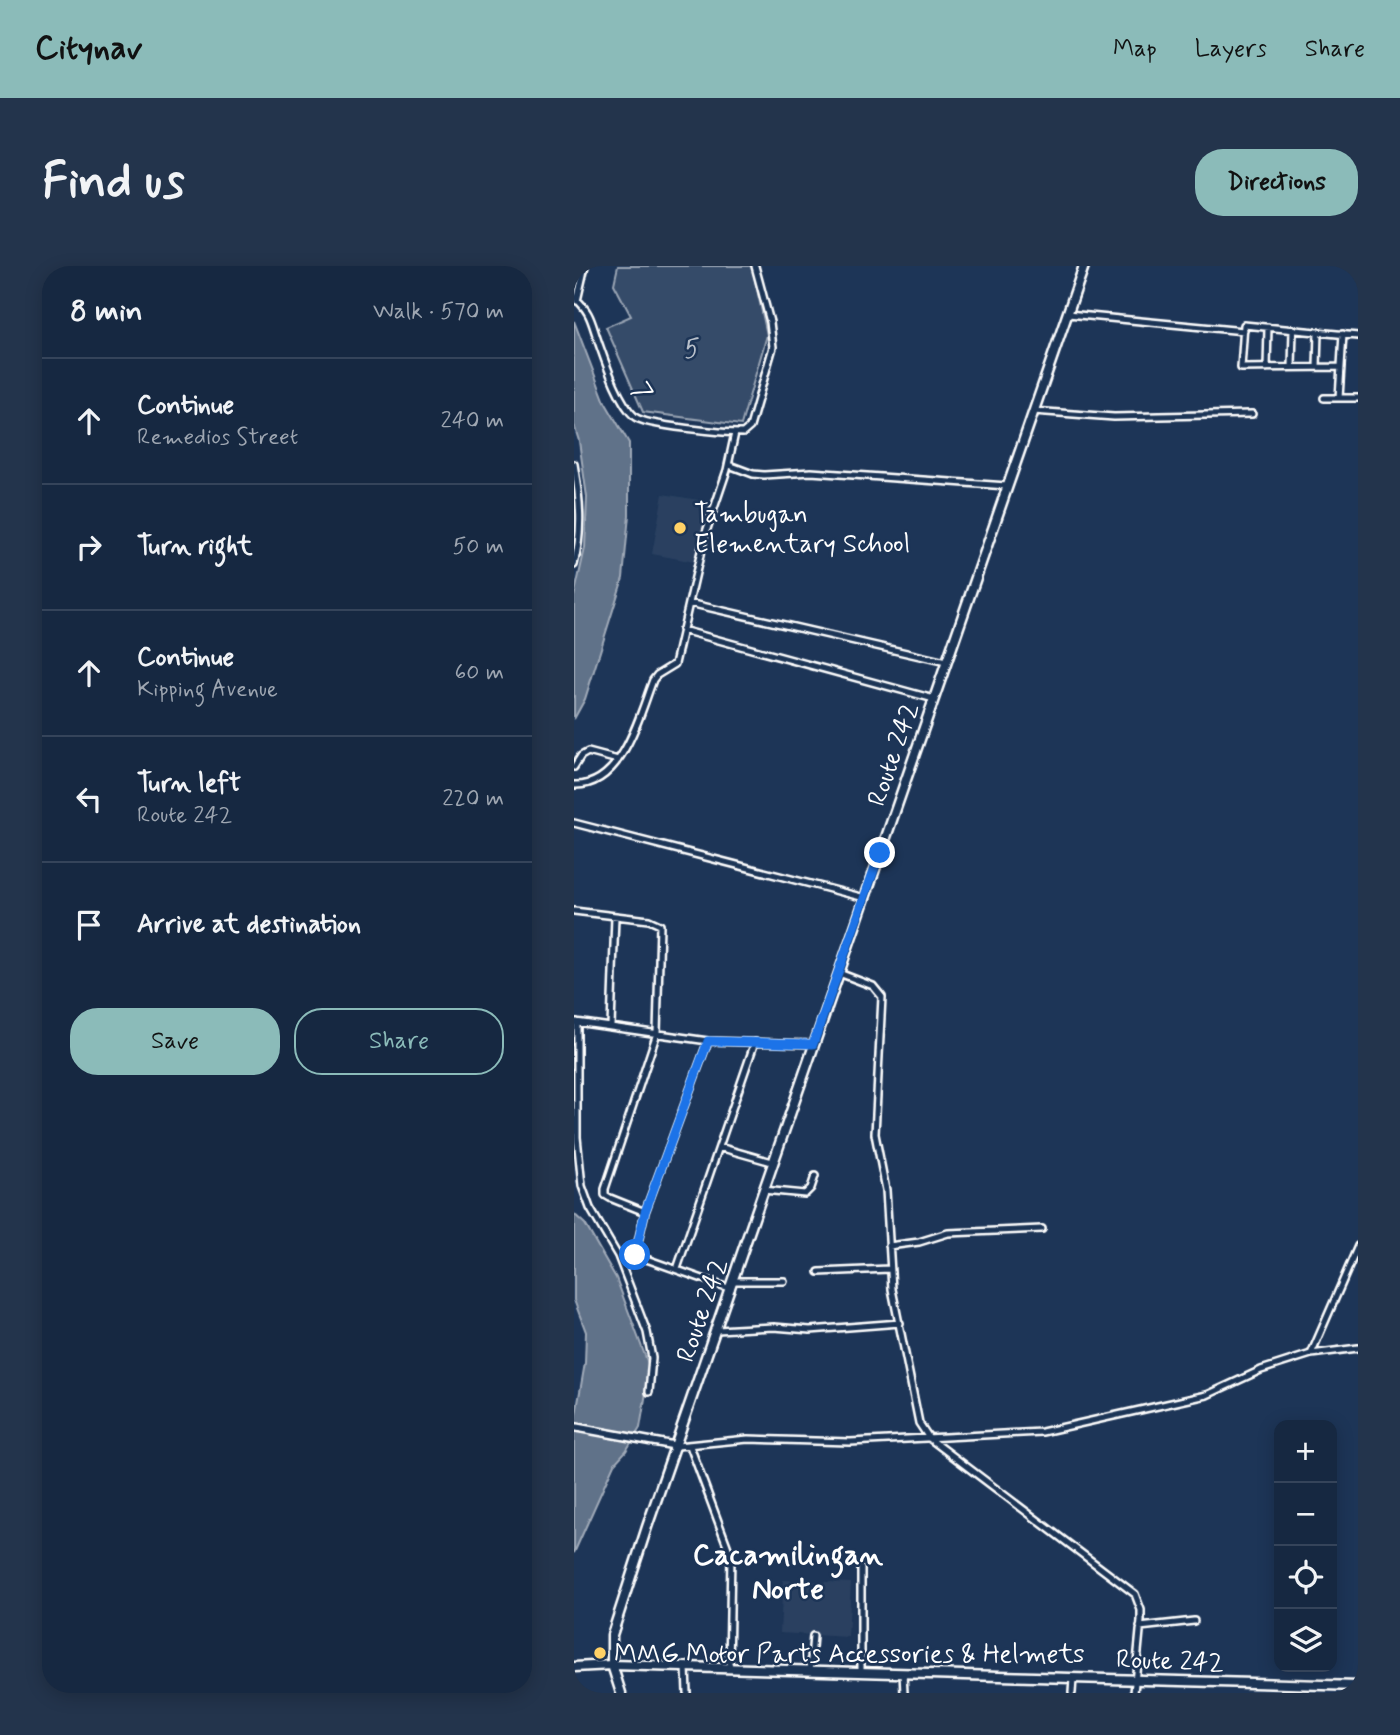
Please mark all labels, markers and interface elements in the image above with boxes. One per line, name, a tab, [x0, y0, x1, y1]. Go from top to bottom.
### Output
text: Citynav	[35, 27, 142, 71]
text: Map	[1113, 34, 1157, 65]
text: Layers	[1195, 34, 1267, 65]
text: Share	[1305, 34, 1365, 65]
button: Directions	[1195, 149, 1358, 216]
text: Find us	[42, 150, 185, 215]
text: 8 min	[70, 292, 143, 331]
text: Walk · 570 m	[373, 297, 504, 327]
park label: 5	[684, 333, 700, 367]
street label: 7	[623, 376, 660, 408]
text: Continue	[137, 389, 234, 423]
icon: ahead	[70, 402, 108, 440]
text: 240 m	[440, 406, 504, 436]
text: Remedios Street	[137, 423, 298, 453]
place label: Tambugan Elementary School	[694, 498, 910, 562]
marker: Tambugan Elementary School	[672, 520, 688, 536]
icon: right	[70, 528, 108, 566]
text: Turn right	[137, 530, 253, 564]
text: 50 m	[453, 532, 504, 562]
text: Continue	[137, 641, 234, 675]
icon: ahead	[70, 654, 108, 692]
text: 60 m	[455, 658, 504, 688]
text: Kipping Avenue	[137, 675, 278, 705]
street label: Route 242	[860, 698, 927, 811]
text: Turn left	[137, 767, 241, 801]
icon: left	[70, 780, 108, 818]
text: 220 m	[442, 784, 504, 814]
text: Route 242	[137, 801, 232, 831]
route end	[864, 837, 895, 868]
icon: arrive	[70, 906, 108, 944]
text: Arrive at destination	[137, 908, 361, 942]
button: Save	[70, 1008, 280, 1075]
button: Share	[294, 1008, 504, 1075]
route start	[619, 1239, 650, 1270]
street label: Route 242	[669, 1254, 736, 1367]
map controls	[1274, 1420, 1337, 1672]
button: +	[1274, 1420, 1337, 1483]
button: −	[1274, 1483, 1337, 1546]
district label: Cacamilingan Norte	[693, 1536, 884, 1609]
button: locate	[1274, 1546, 1337, 1609]
button: layers	[1274, 1609, 1337, 1672]
place label: MMG Motor Parts Accessories & Helmets	[614, 1638, 1085, 1672]
street label: Route 242	[1116, 1643, 1224, 1681]
marker: MMG Motor Parts Accessories & Helmets	[592, 1645, 608, 1661]

